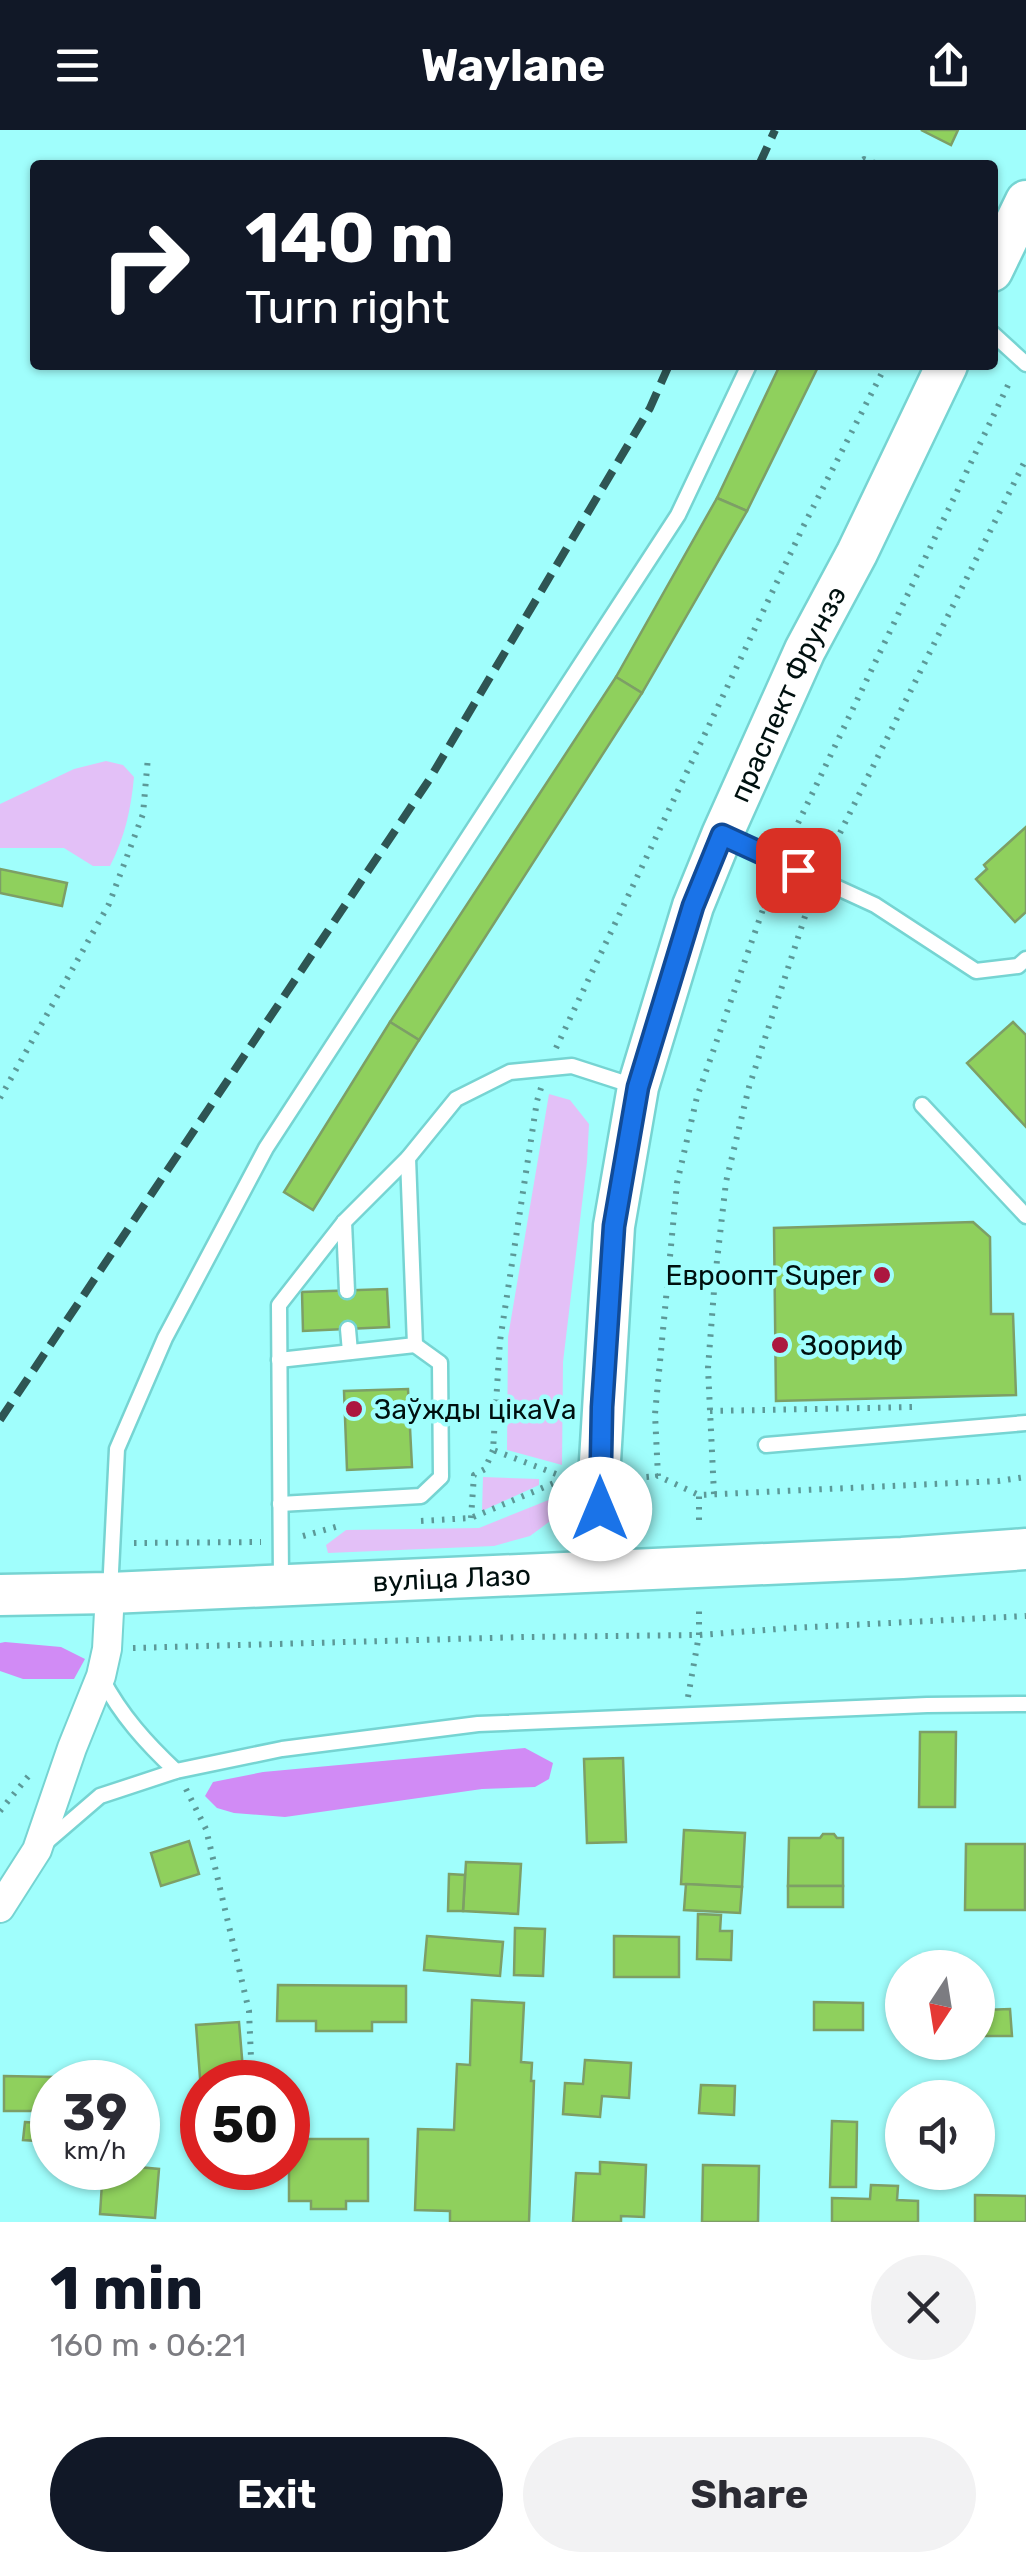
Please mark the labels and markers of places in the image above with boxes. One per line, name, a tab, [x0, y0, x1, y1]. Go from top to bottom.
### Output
pin	[756, 828, 841, 913]
place label: Евроопт Super	[665, 1259, 862, 1292]
marker: Евроопт Super	[871, 1264, 893, 1286]
place label: Зоориф	[800, 1329, 903, 1362]
marker: Зоориф	[769, 1334, 791, 1356]
place label: Заўжды цікаVа	[374, 1393, 576, 1426]
marker: Заўжды цікаVа	[343, 1398, 365, 1420]

